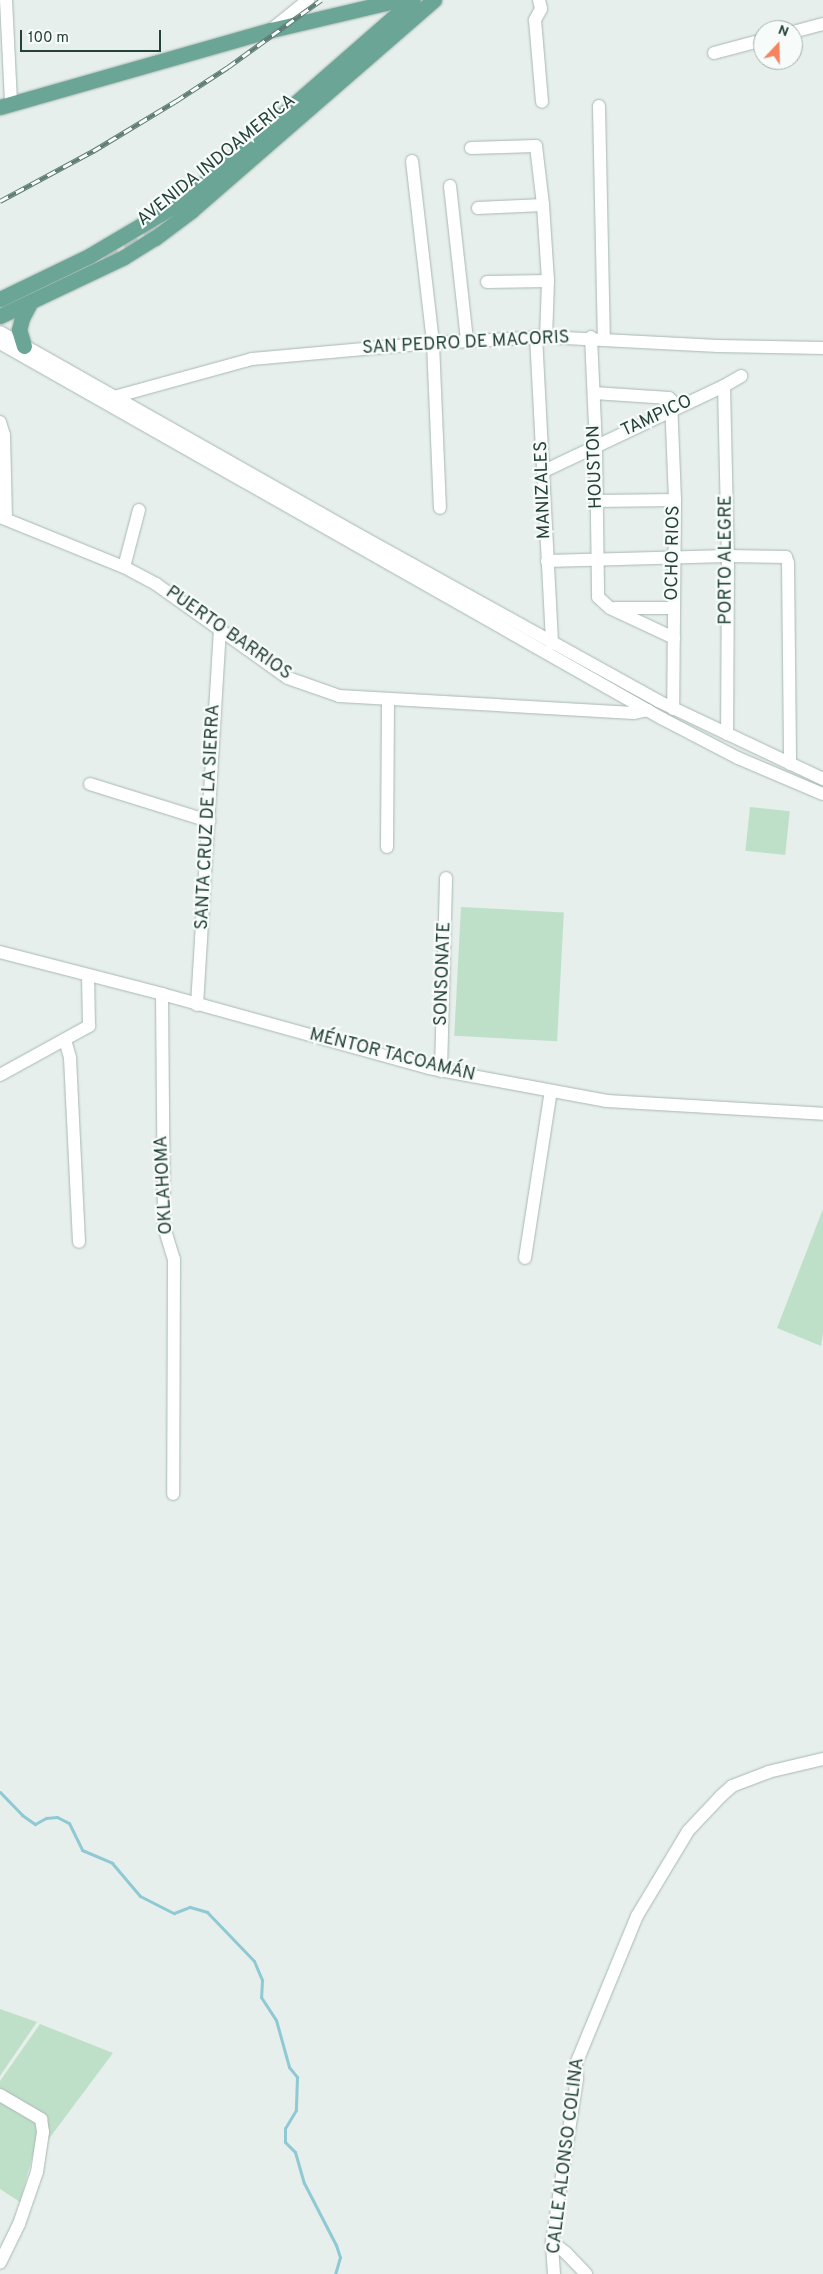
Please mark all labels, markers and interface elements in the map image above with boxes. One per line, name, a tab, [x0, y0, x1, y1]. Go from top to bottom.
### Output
scale bar	[22, 20, 164, 52]
north arrow	[753, 20, 803, 70]
text: N	[775, 22, 791, 41]
text: 100 m	[28, 29, 69, 48]
street label: AVENIDA INDOAMERICA	[133, 90, 301, 232]
street label: SAN PEDRO DE MACORIS	[362, 328, 570, 360]
street label: TAMPICO	[618, 391, 696, 443]
street label: HOUSTON	[584, 425, 608, 509]
street label: MANIZALES	[531, 441, 557, 539]
street label: PORTO ALEGRE	[716, 495, 738, 625]
street label: OCHO RIOS	[662, 505, 686, 601]
street label: PUERTO BARRIOS	[161, 582, 295, 686]
street label: SANTA CRUZ DE LA SIERRA	[192, 703, 226, 931]
street label: SONSONATE	[431, 922, 457, 1026]
street label: MÉNTOR TACOAMÁN	[307, 1025, 477, 1087]
street label: OKLAHOMA	[152, 1135, 178, 1235]
street label: CALLE ALONSO COLINA	[544, 2056, 590, 2256]

